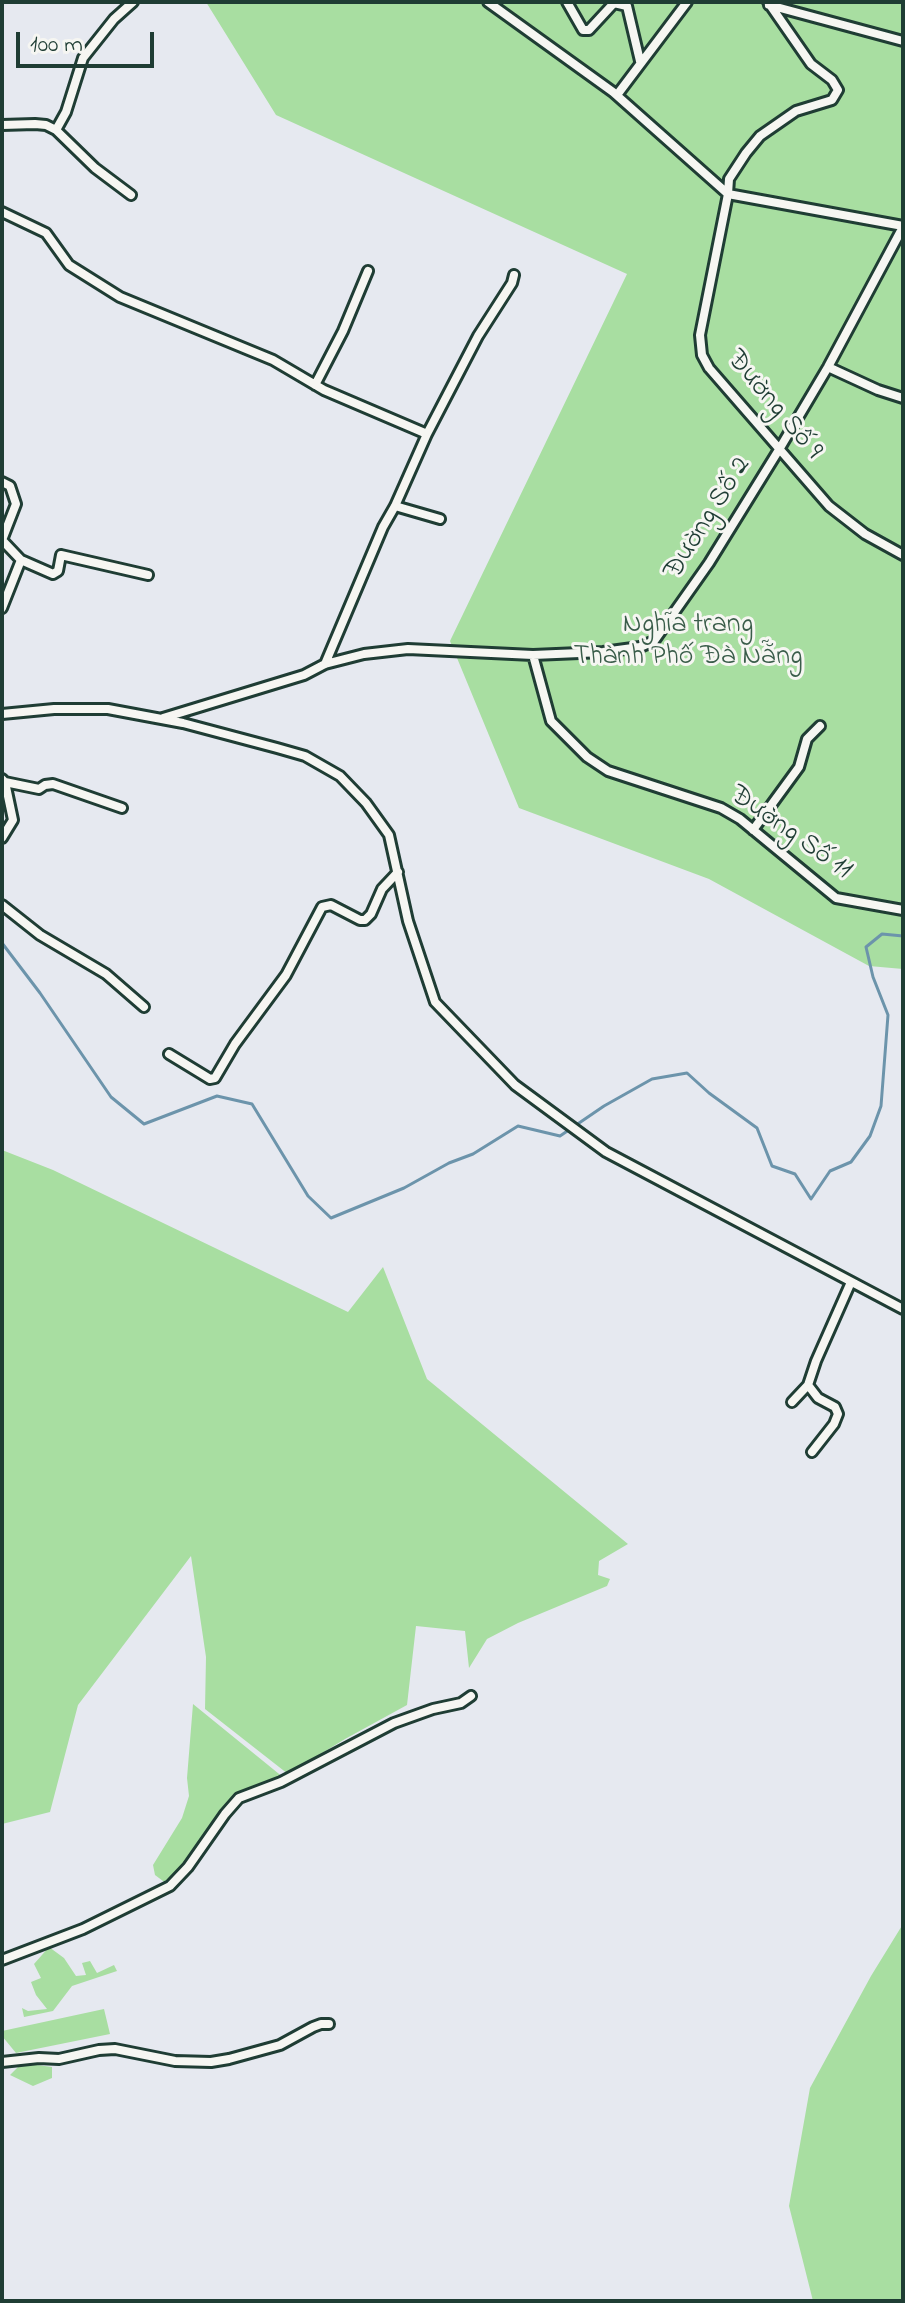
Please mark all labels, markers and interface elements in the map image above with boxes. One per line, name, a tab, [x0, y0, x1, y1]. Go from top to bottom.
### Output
scale bar	[20, 16, 158, 66]
text: 100 m	[30, 28, 83, 63]
street label: Đường Số 9	[718, 344, 828, 468]
street label: Đường Số 2	[658, 452, 760, 586]
park label: Nghĩa trang Thành Phố Đà Nẵng	[573, 609, 803, 675]
street label: Đường Số 11	[722, 780, 858, 888]

